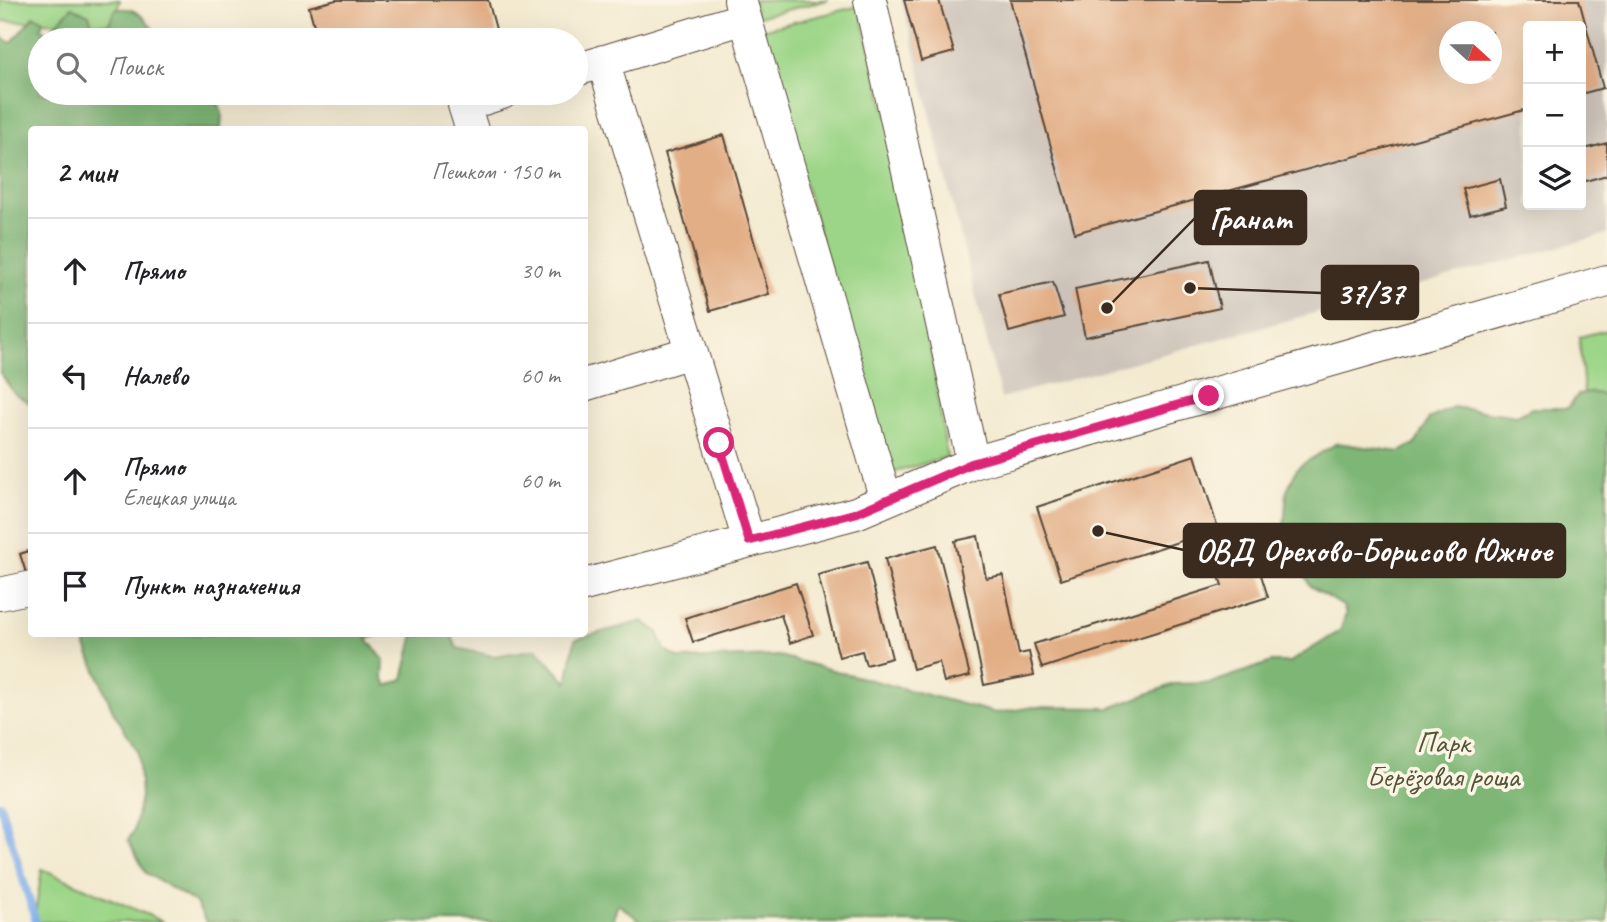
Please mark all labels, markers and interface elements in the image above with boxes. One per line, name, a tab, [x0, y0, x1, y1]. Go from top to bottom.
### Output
north arrow	[1439, 21, 1502, 84]
map controls	[1523, 21, 1586, 210]
button: +	[1523, 21, 1586, 84]
search box	[28, 28, 588, 105]
icon: search	[52, 48, 90, 86]
text: Поиск	[108, 50, 163, 83]
button: −	[1523, 84, 1586, 147]
button: layers	[1523, 147, 1586, 210]
text: 2 мин	[56, 153, 117, 191]
text: Пешком · 150 m	[432, 157, 560, 186]
callout: Гранат	[1195, 191, 1306, 244]
text: Гранат	[1209, 198, 1293, 239]
icon: ahead	[56, 252, 94, 290]
text: Прямо	[123, 254, 185, 287]
text: 30 m	[521, 256, 560, 285]
callout: 37/37	[1322, 266, 1418, 319]
text: 37/37	[1336, 273, 1408, 314]
icon: left	[56, 357, 94, 395]
text: Налево	[123, 359, 189, 392]
text: 60 m	[521, 361, 560, 390]
route end	[1193, 380, 1224, 411]
route start	[703, 427, 734, 458]
text: Прямо	[123, 450, 185, 483]
icon: ahead	[56, 462, 94, 500]
text: 60 m	[521, 466, 560, 495]
text: Елецкая улица	[123, 483, 235, 512]
callout: ОВД Орехово-Борисово Южное	[1184, 524, 1565, 577]
text: ОВД Орехово-Борисово Южное	[1196, 530, 1554, 571]
icon: arrive	[56, 567, 94, 605]
text: Пункт назначения	[123, 569, 299, 602]
park label: Парк Берёзовая роща	[1367, 723, 1521, 795]

